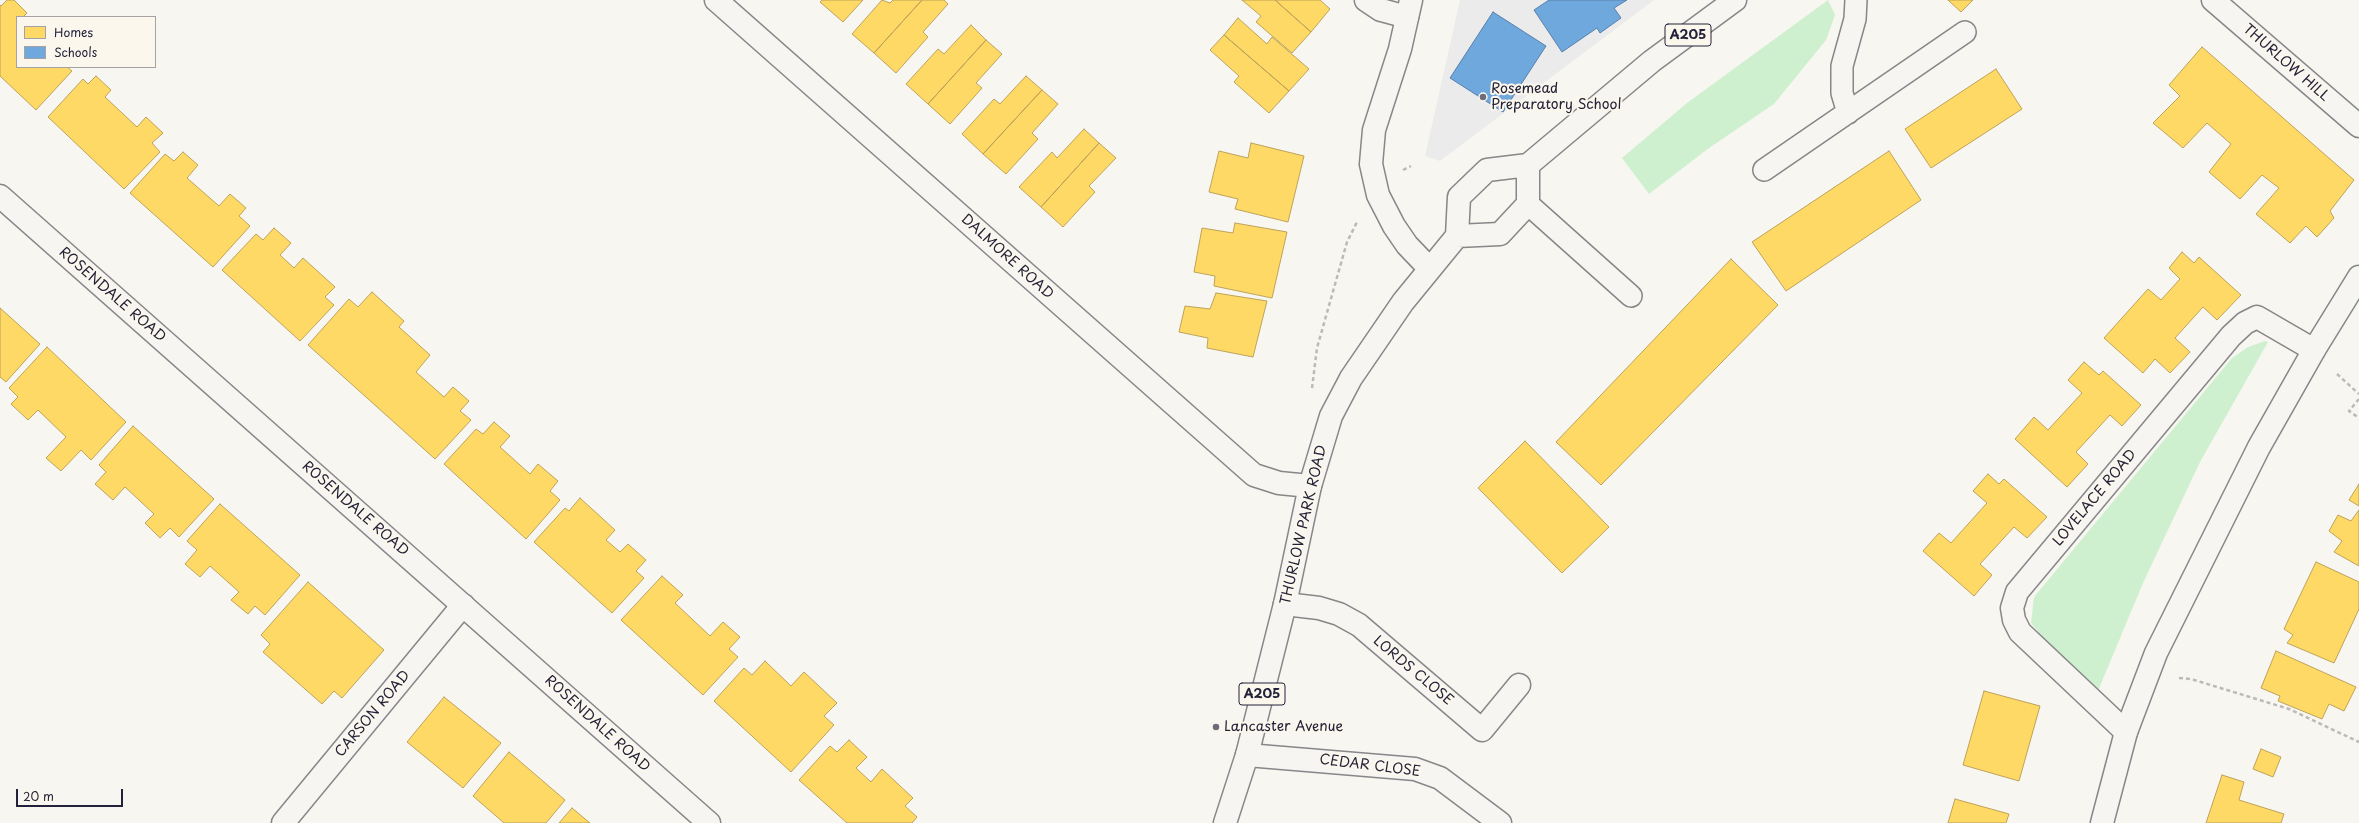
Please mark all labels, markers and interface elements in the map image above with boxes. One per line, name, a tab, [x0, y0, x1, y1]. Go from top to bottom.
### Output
legend	[16, 16, 156, 68]
street label: THURLOW HILL	[2239, 21, 2333, 105]
text: Homes	[54, 23, 93, 41]
road number: A205	[1665, 24, 1711, 46]
text: Schools	[54, 43, 97, 61]
place label: Rosemead Preparatory School	[1491, 81, 1621, 114]
marker: Rosemead Preparatory School	[1478, 92, 1488, 102]
street label: DALMORE ROAD	[957, 211, 1057, 303]
street label: ROSENDALE ROAD	[55, 244, 169, 346]
street label: THURLOW PARK ROAD	[1277, 444, 1331, 606]
street label: LOVELACE ROAD	[2050, 446, 2140, 550]
street label: ROSENDALE ROAD	[298, 458, 412, 560]
street label: LORDS CLOSE	[1370, 633, 1456, 709]
street label: CARSON ROAD	[332, 667, 414, 761]
street label: ROSENDALE ROAD	[541, 672, 653, 776]
road number: A205	[1239, 683, 1285, 705]
place label: Lancaster Avenue	[1224, 719, 1343, 735]
marker: Lancaster Avenue	[1211, 722, 1221, 732]
street label: CEDAR CLOSE	[1319, 751, 1421, 781]
scale bar	[18, 781, 125, 807]
text: 20 m	[23, 787, 54, 805]

